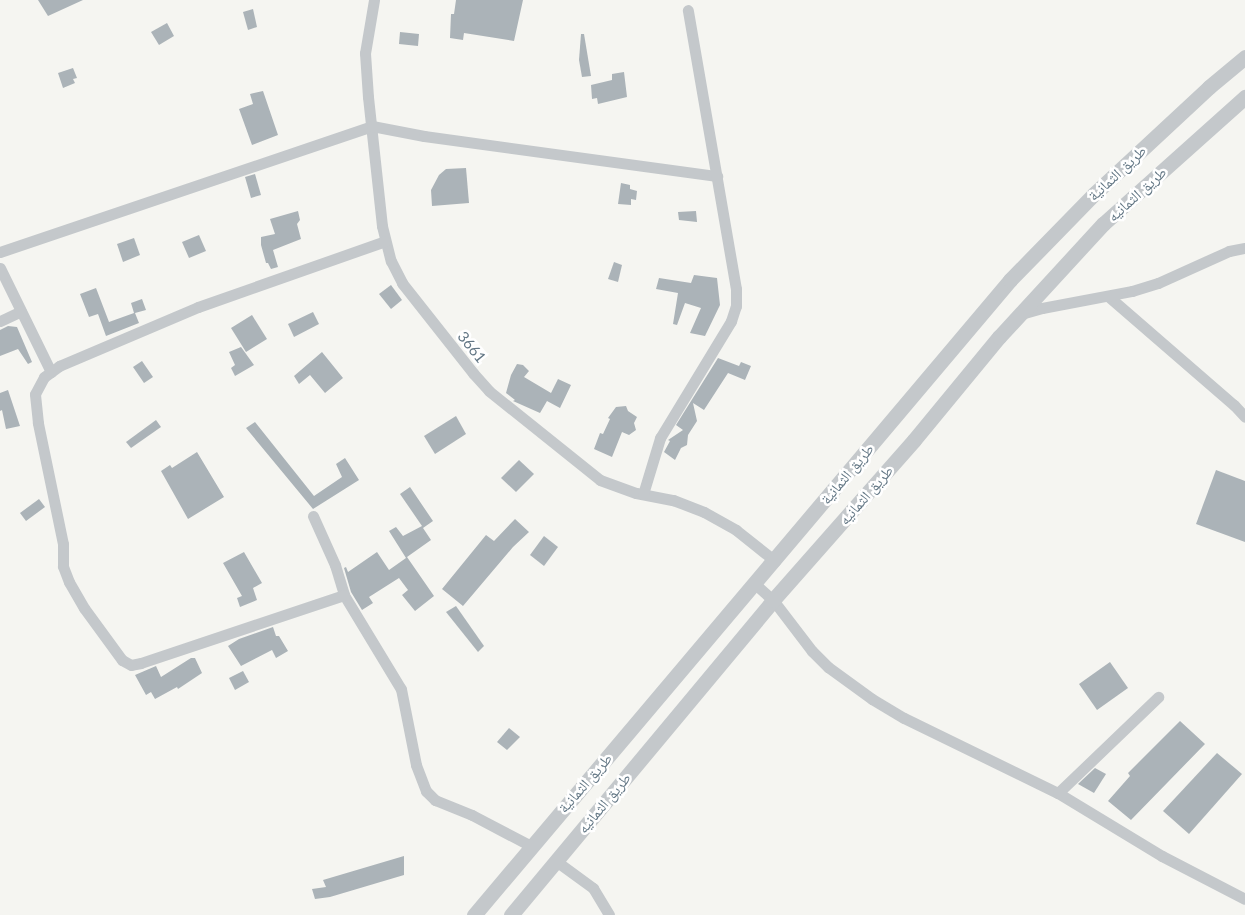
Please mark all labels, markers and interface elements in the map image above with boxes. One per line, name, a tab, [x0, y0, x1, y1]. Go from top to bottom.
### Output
street label: طريق الثمانية	[1084, 142, 1150, 204]
street label: طريق الثمانيه	[1104, 163, 1170, 225]
street label: 3661	[454, 328, 490, 366]
street label: طريق الثمانية	[817, 440, 877, 508]
street label: طريق الثمانيه	[835, 462, 897, 528]
street label: طريق الثمانية	[554, 750, 616, 816]
street label: طريق الثمانيه	[574, 769, 634, 837]

